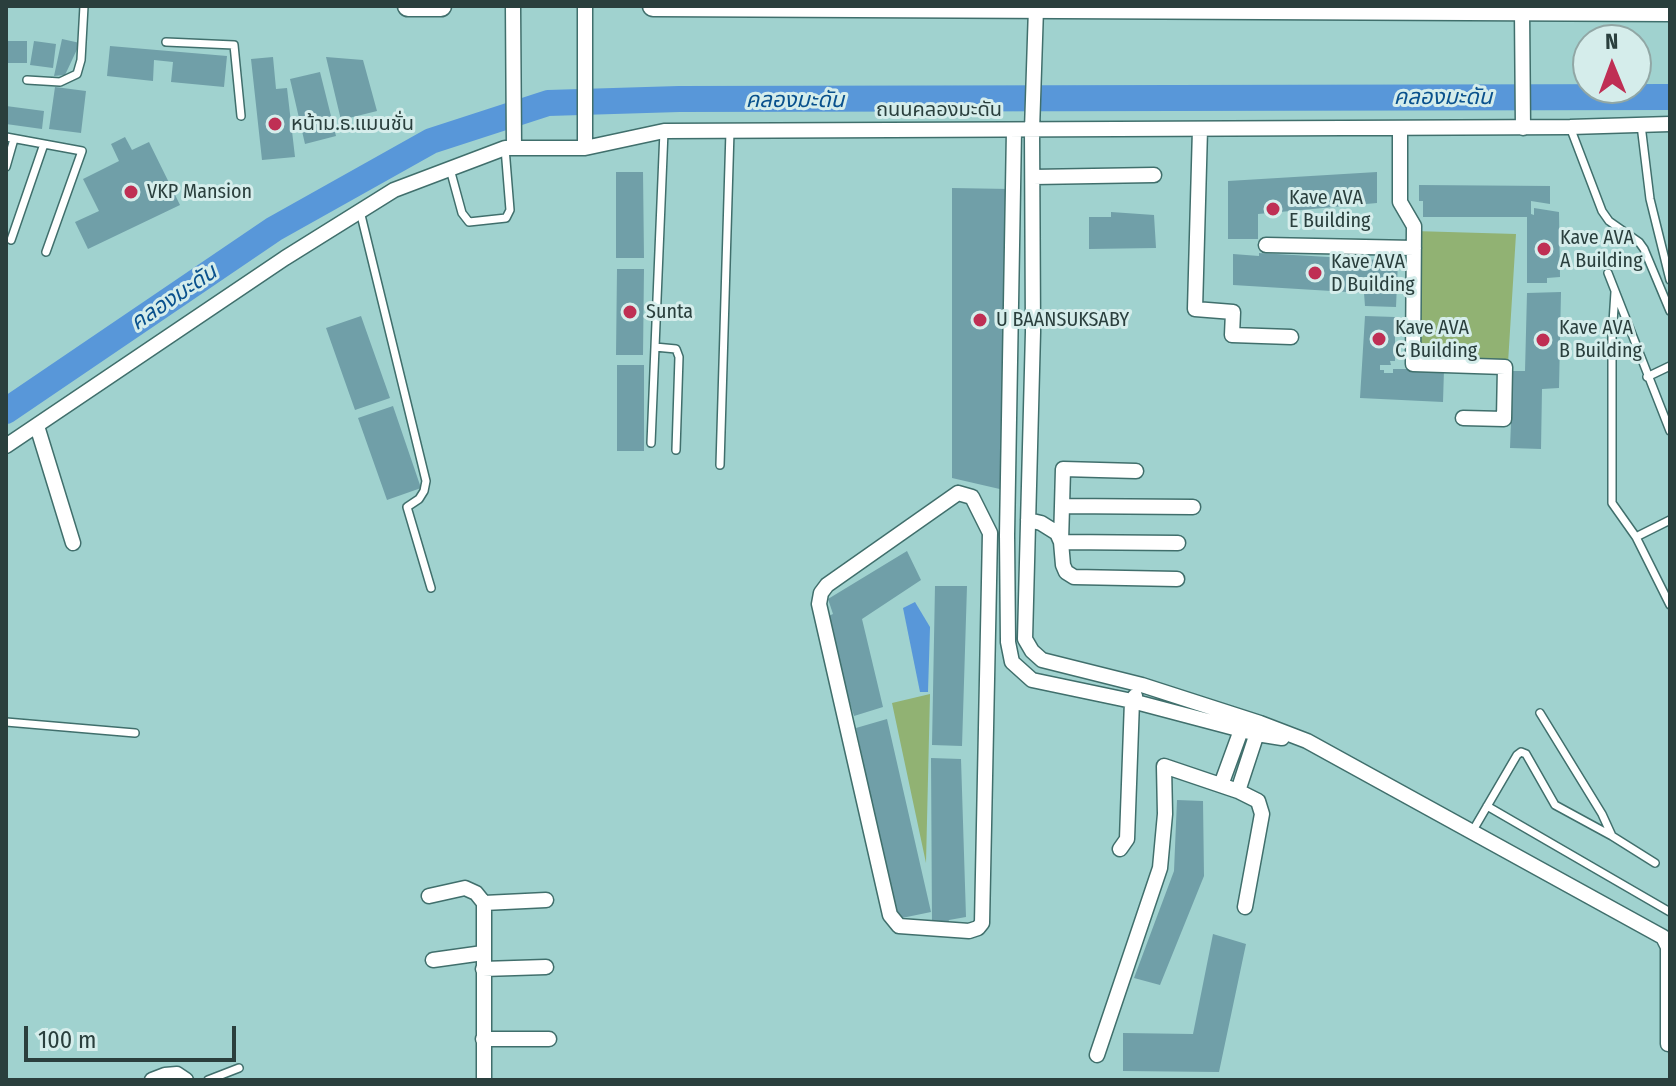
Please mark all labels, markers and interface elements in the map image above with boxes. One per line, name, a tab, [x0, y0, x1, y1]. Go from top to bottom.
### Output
north arrow	[1572, 24, 1652, 104]
text: N	[1605, 28, 1618, 55]
water label: คลองมะดัน	[1394, 85, 1492, 111]
water label: คลองมะดัน	[746, 88, 844, 114]
street label: ถนนคลองมะดัน	[876, 98, 1002, 122]
place label: หน้าม.ธ.แมนชั่น	[291, 112, 414, 136]
marker: หน้าม.ธ.แมนชั่น	[266, 115, 284, 133]
place label: VKP Mansion	[147, 180, 252, 204]
marker: VKP Mansion	[122, 183, 140, 201]
place label: Kave AVA E Building	[1289, 186, 1370, 233]
marker: Kave AVA E Building	[1264, 200, 1282, 218]
place label: Kave AVA A Building	[1560, 226, 1643, 273]
marker: Kave AVA A Building	[1535, 240, 1553, 258]
place label: Kave AVA D Building	[1331, 250, 1415, 297]
water label: คลองมะดัน	[126, 260, 222, 336]
marker: Kave AVA D Building	[1306, 264, 1324, 282]
place label: Sunta	[646, 300, 693, 324]
marker: Sunta	[621, 303, 639, 321]
place label: U BAANSUKSABY	[996, 308, 1129, 332]
marker: U BAANSUKSABY	[971, 311, 989, 329]
place label: Kave AVA C Building	[1395, 316, 1477, 363]
place label: Kave AVA B Building	[1559, 316, 1642, 363]
marker: Kave AVA C Building	[1370, 330, 1388, 348]
marker: Kave AVA B Building	[1534, 331, 1552, 349]
scale bar	[28, 1010, 240, 1060]
text: 100 m	[38, 1026, 96, 1054]

